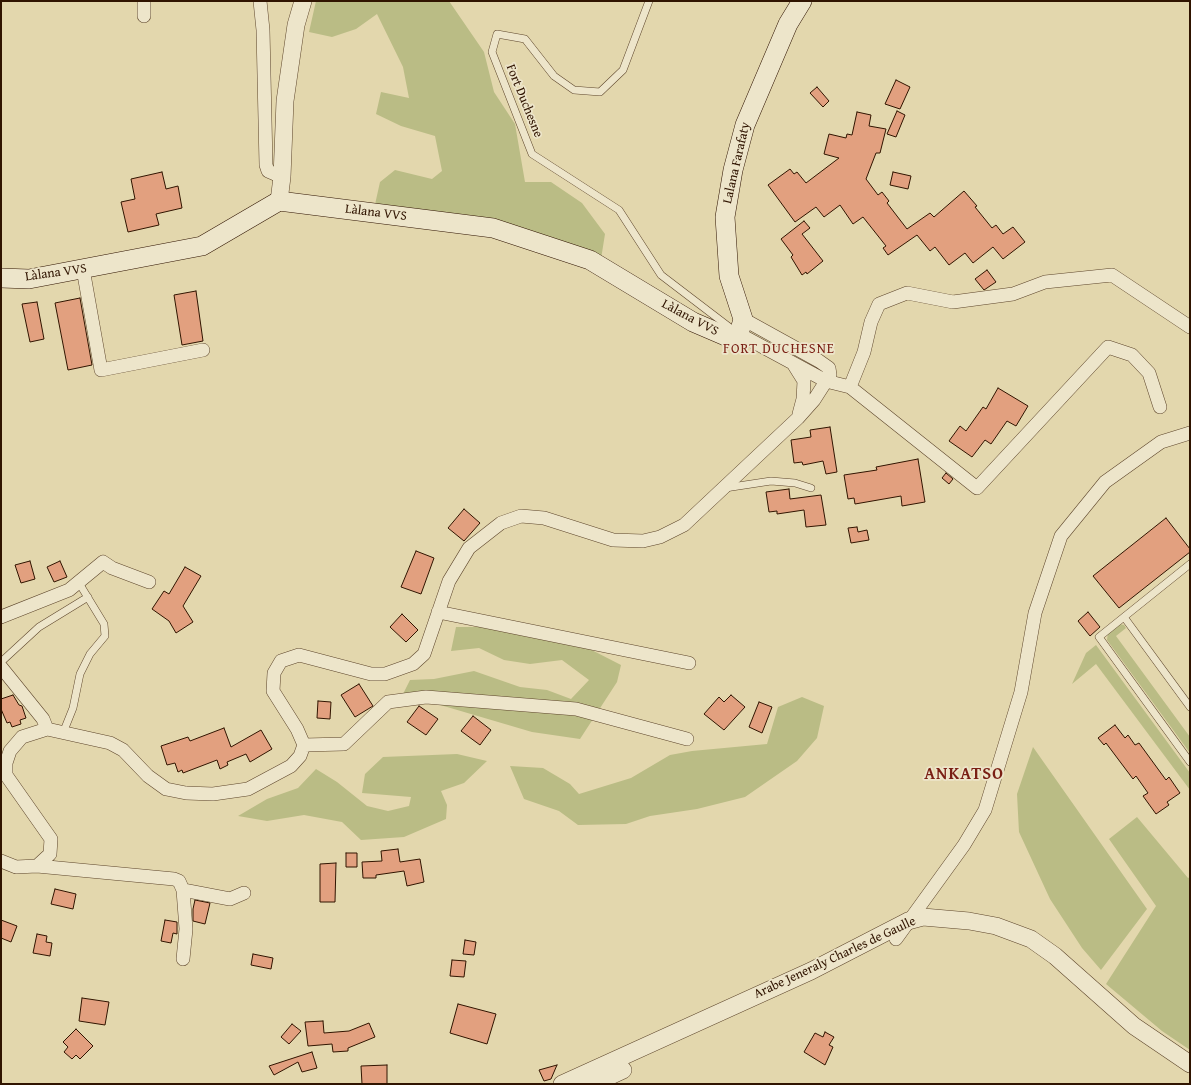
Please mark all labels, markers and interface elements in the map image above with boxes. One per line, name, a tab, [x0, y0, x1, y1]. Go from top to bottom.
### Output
street label: Fort Duchesne	[502, 62, 546, 140]
street label: Lalana Farafaty	[720, 121, 754, 205]
street label: Làlana VVS	[344, 201, 408, 225]
street label: Làlana VVS	[24, 261, 88, 285]
street label: Làlana VVS	[659, 297, 721, 339]
district label: FORT DUCHESNE	[723, 341, 835, 357]
district label: ANKATSO	[924, 765, 1004, 785]
street label: Arabe Jeneraly Charles de Gaulle	[752, 914, 918, 1002]

